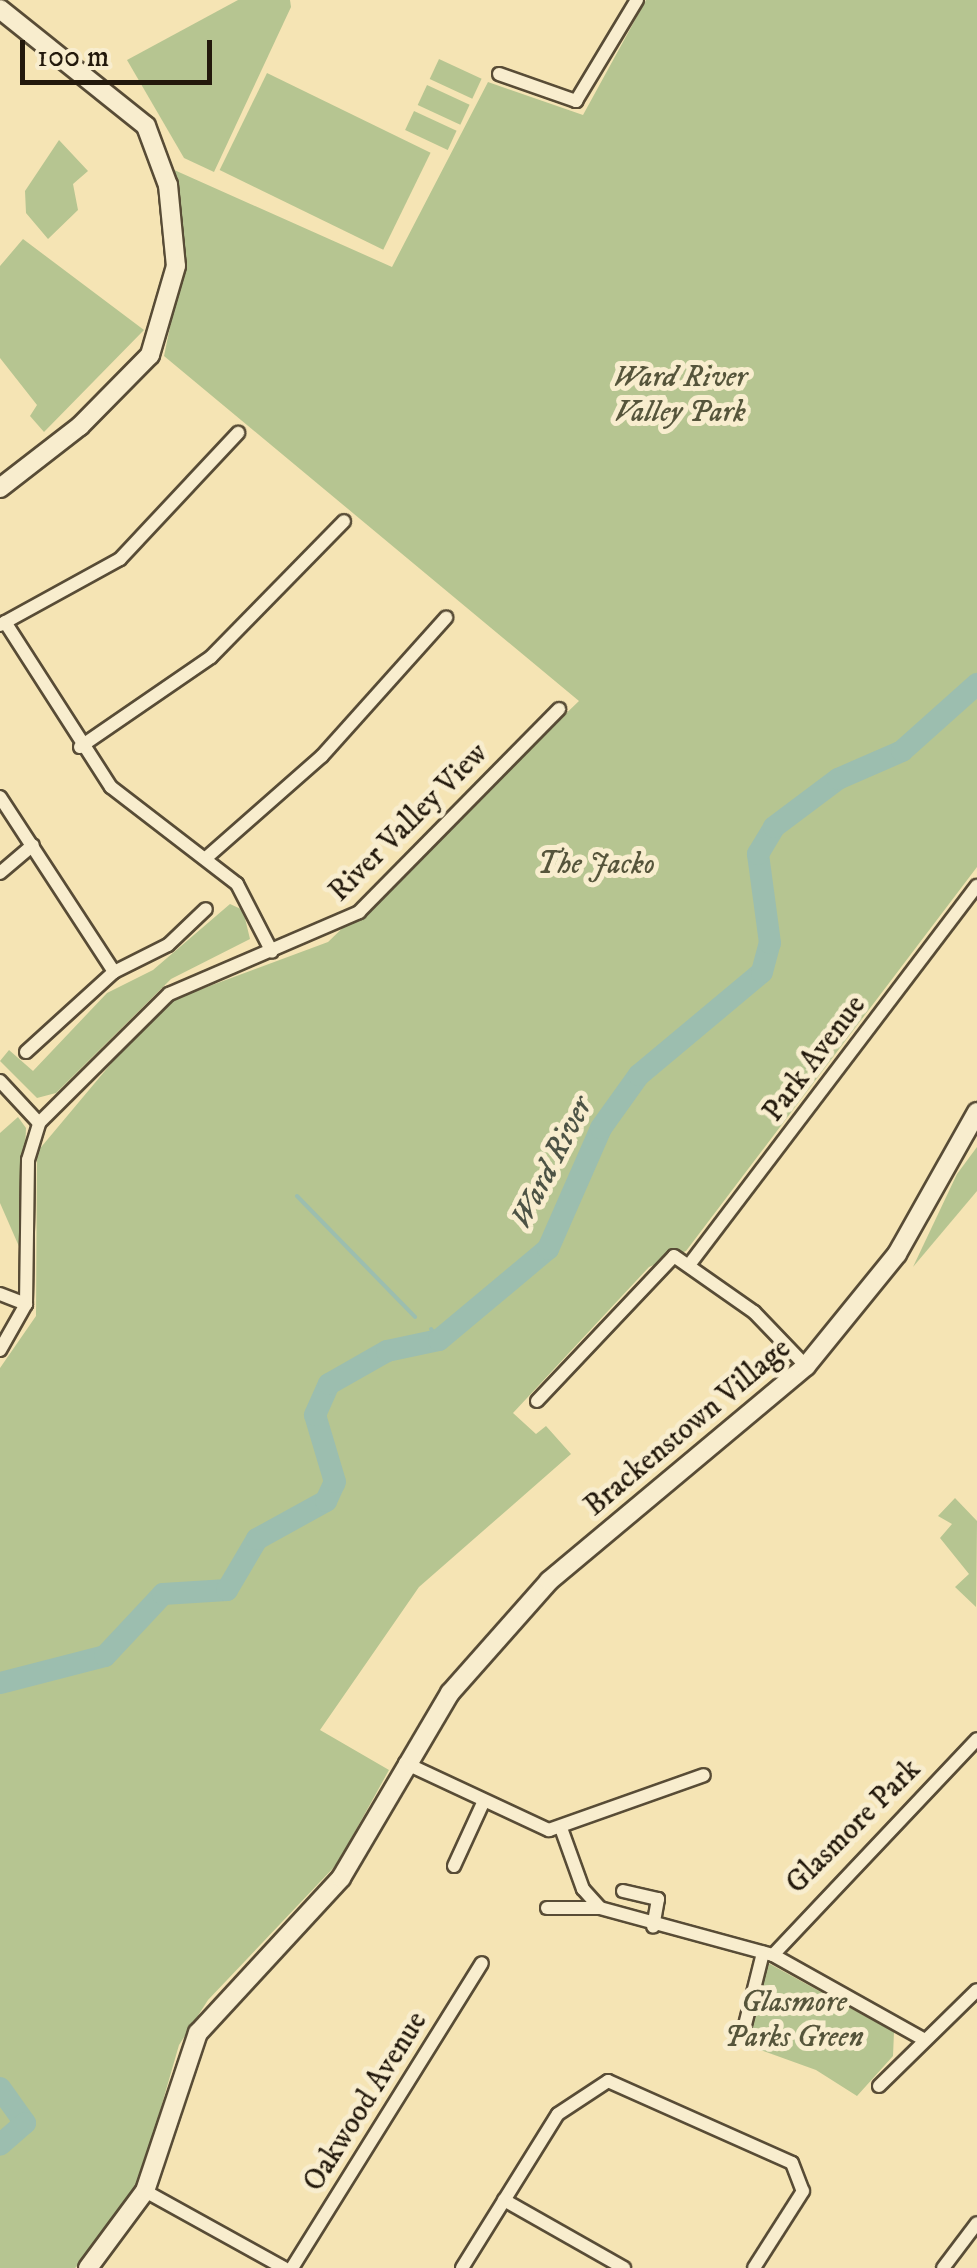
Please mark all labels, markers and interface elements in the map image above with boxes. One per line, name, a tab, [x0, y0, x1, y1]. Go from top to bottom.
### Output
scale bar	[25, 20, 218, 82]
text: 100 m	[37, 39, 109, 76]
park label: Ward River Valley Park	[613, 360, 747, 430]
street label: River Valley View	[322, 736, 496, 910]
park label: The Jacko	[537, 847, 655, 883]
street label: Park Avenue	[756, 989, 874, 1129]
water label: Ward River	[502, 1091, 602, 1235]
street label: Brackenstown Village	[578, 1331, 798, 1525]
street label: Glasmore Park	[779, 1752, 929, 1902]
park label: Glasmore Parks Green	[724, 1985, 864, 2056]
street label: Oakwood Avenue	[296, 2006, 436, 2198]

